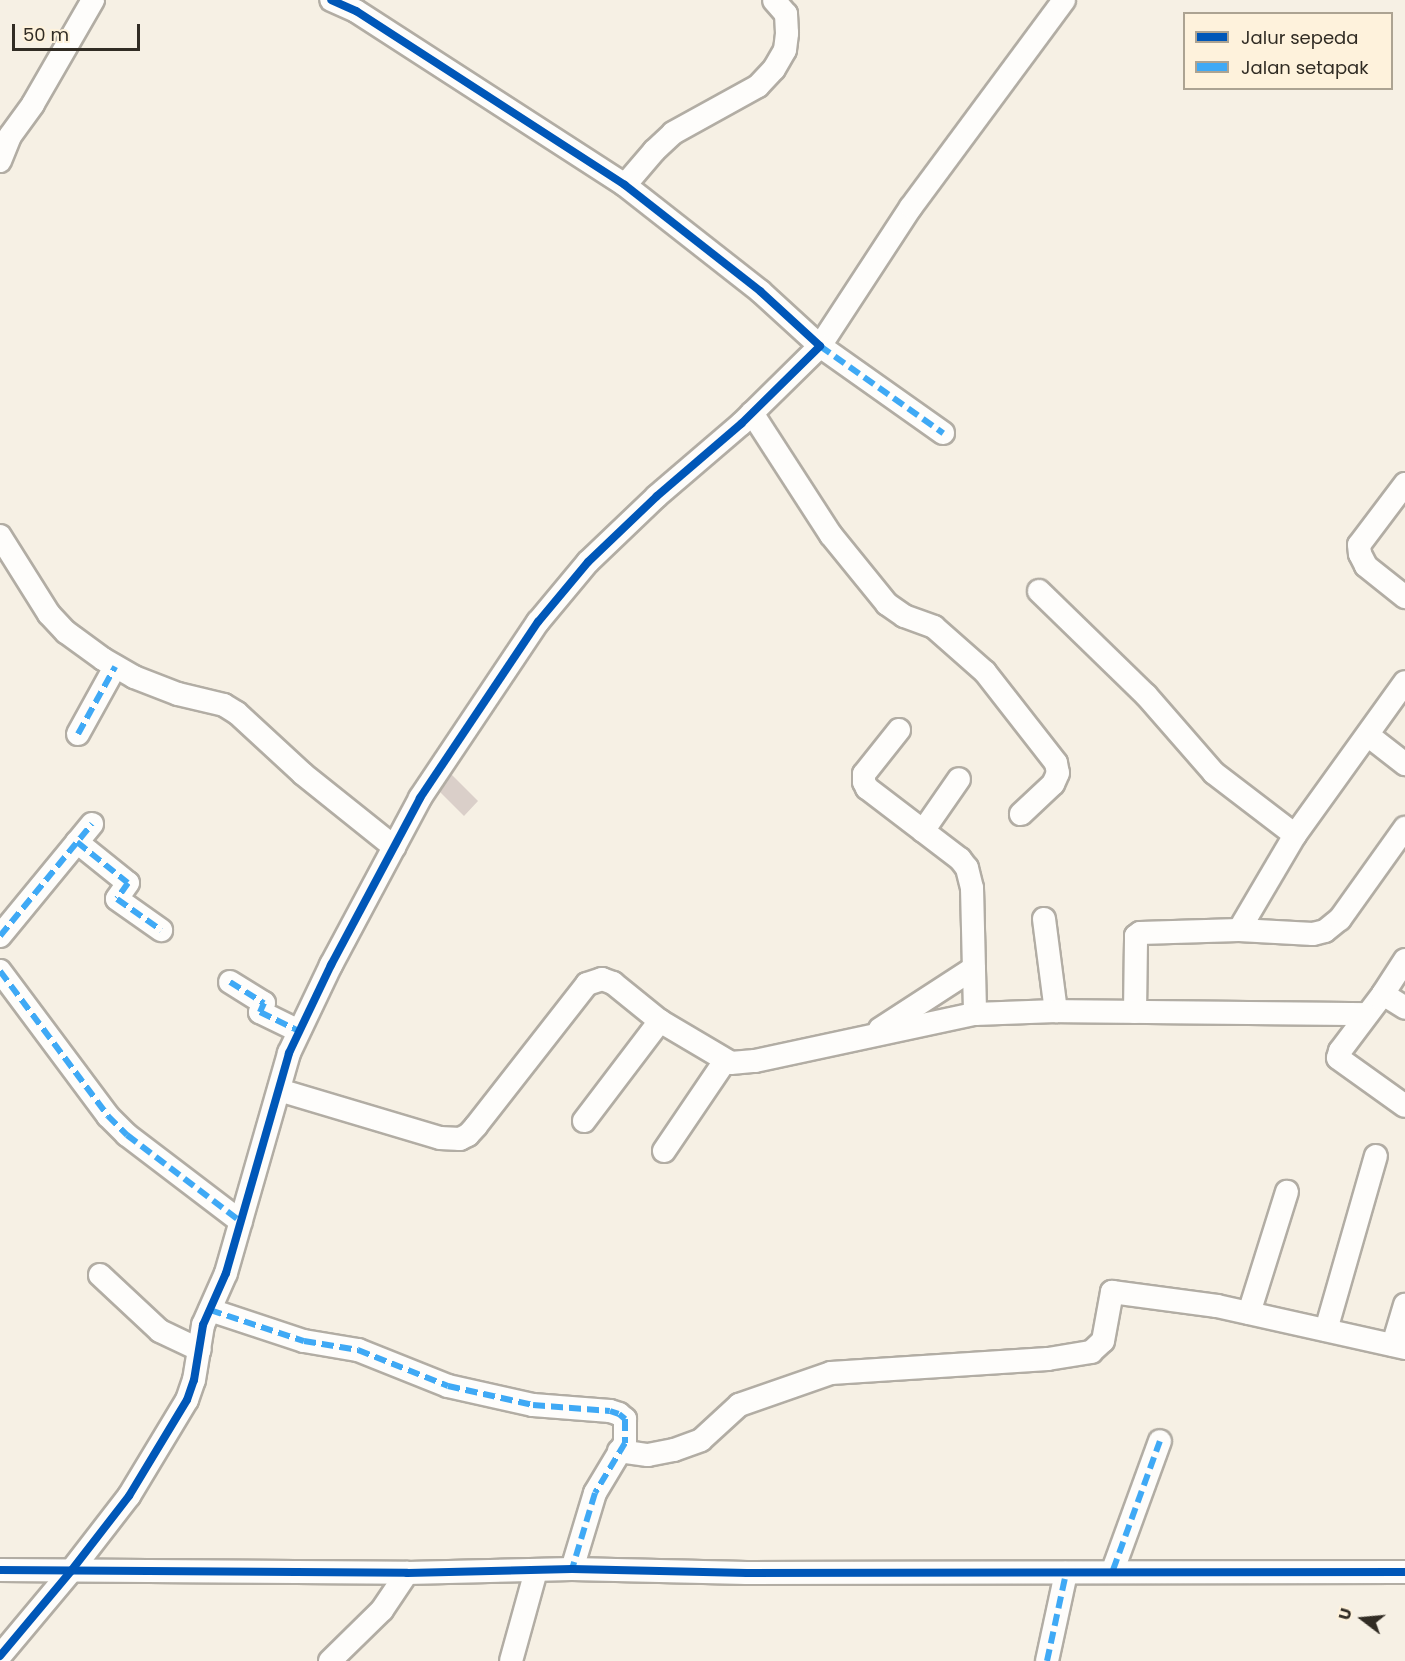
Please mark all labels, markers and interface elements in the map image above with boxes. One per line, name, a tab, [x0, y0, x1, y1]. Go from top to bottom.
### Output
scale bar	[15, 12, 142, 50]
legend	[1183, 12, 1393, 90]
text: 50 m	[23, 22, 69, 47]
text: Jalur sepeda	[1241, 25, 1358, 50]
text: Jalan setapak	[1241, 55, 1369, 80]
north arrow	[1333, 1589, 1393, 1649]
text: U	[1333, 1605, 1358, 1622]

